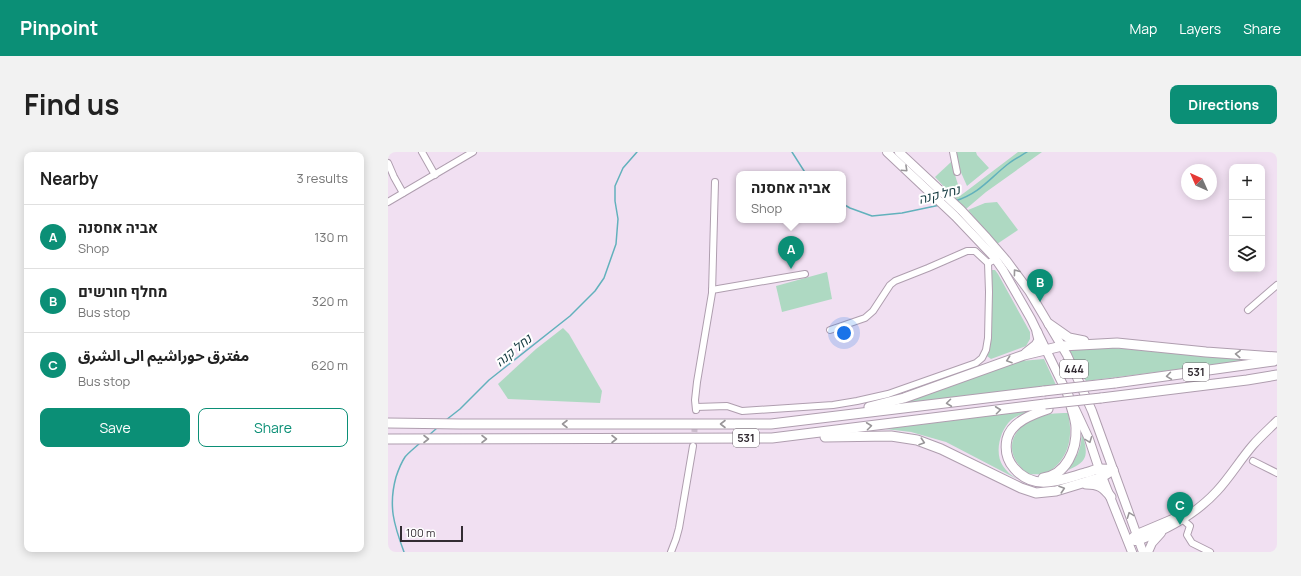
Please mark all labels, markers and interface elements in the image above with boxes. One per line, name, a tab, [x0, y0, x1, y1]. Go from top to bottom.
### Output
text: Pinpoint	[20, 15, 98, 41]
text: Map	[1129, 19, 1157, 38]
text: Layers	[1179, 19, 1221, 38]
text: Share	[1243, 19, 1281, 38]
text: Find us	[24, 85, 119, 123]
button: Directions	[1170, 85, 1277, 124]
one-way arrow	[900, 164, 908, 172]
north arrow	[1181, 164, 1217, 200]
map controls	[1229, 164, 1265, 272]
button: +	[1229, 164, 1265, 200]
text: Nearby	[40, 167, 98, 190]
text: 3 results	[296, 169, 348, 187]
popup	[736, 171, 846, 223]
text: אביה אחסנה	[751, 177, 831, 198]
water label: נחל קנה	[916, 180, 963, 208]
text: Shop	[751, 199, 782, 217]
button: −	[1229, 200, 1265, 236]
text: אביה אחסנה	[78, 217, 158, 238]
text: A	[49, 228, 57, 246]
text: 130 m	[314, 228, 348, 246]
pin: A	[778, 236, 804, 269]
button: layers	[1229, 236, 1265, 272]
text: Shop	[78, 239, 109, 257]
pin: B	[1027, 269, 1053, 302]
one-way arrow	[1013, 270, 1020, 277]
text: מחלף חורשים	[78, 281, 167, 302]
text: B	[49, 292, 57, 310]
text: 320 m	[312, 292, 348, 310]
text: Bus stop	[78, 303, 130, 321]
your location	[834, 323, 854, 343]
water label: נחל קנה	[491, 329, 536, 370]
text: مفترق حوراشيم الى الشرق	[78, 345, 249, 366]
one-way arrow	[1235, 350, 1241, 359]
one-way arrow	[1005, 355, 1012, 364]
text: C	[48, 356, 58, 374]
text: 620 m	[311, 356, 348, 374]
road number: 444	[1060, 360, 1088, 378]
road number: 531	[1183, 363, 1209, 381]
one-way arrow	[1166, 371, 1172, 380]
text: Bus stop	[78, 372, 130, 390]
one-way arrow	[946, 398, 952, 407]
one-way arrow	[995, 406, 1001, 415]
button: Save	[40, 408, 190, 447]
button: Share	[198, 408, 348, 447]
one-way arrow	[562, 420, 568, 428]
one-way arrow	[720, 420, 726, 428]
one-way arrow	[866, 422, 872, 431]
road number: 531	[733, 429, 759, 447]
one-way arrow	[423, 435, 429, 443]
one-way arrow	[481, 435, 487, 443]
one-way arrow	[611, 435, 617, 443]
one-way arrow	[918, 437, 925, 446]
one-way arrow	[1084, 437, 1092, 444]
one-way arrow	[1058, 485, 1065, 494]
pin: C	[1167, 492, 1193, 525]
one-way arrow	[1126, 512, 1134, 519]
scale bar	[400, 524, 463, 543]
text: 100 m	[406, 525, 435, 540]

